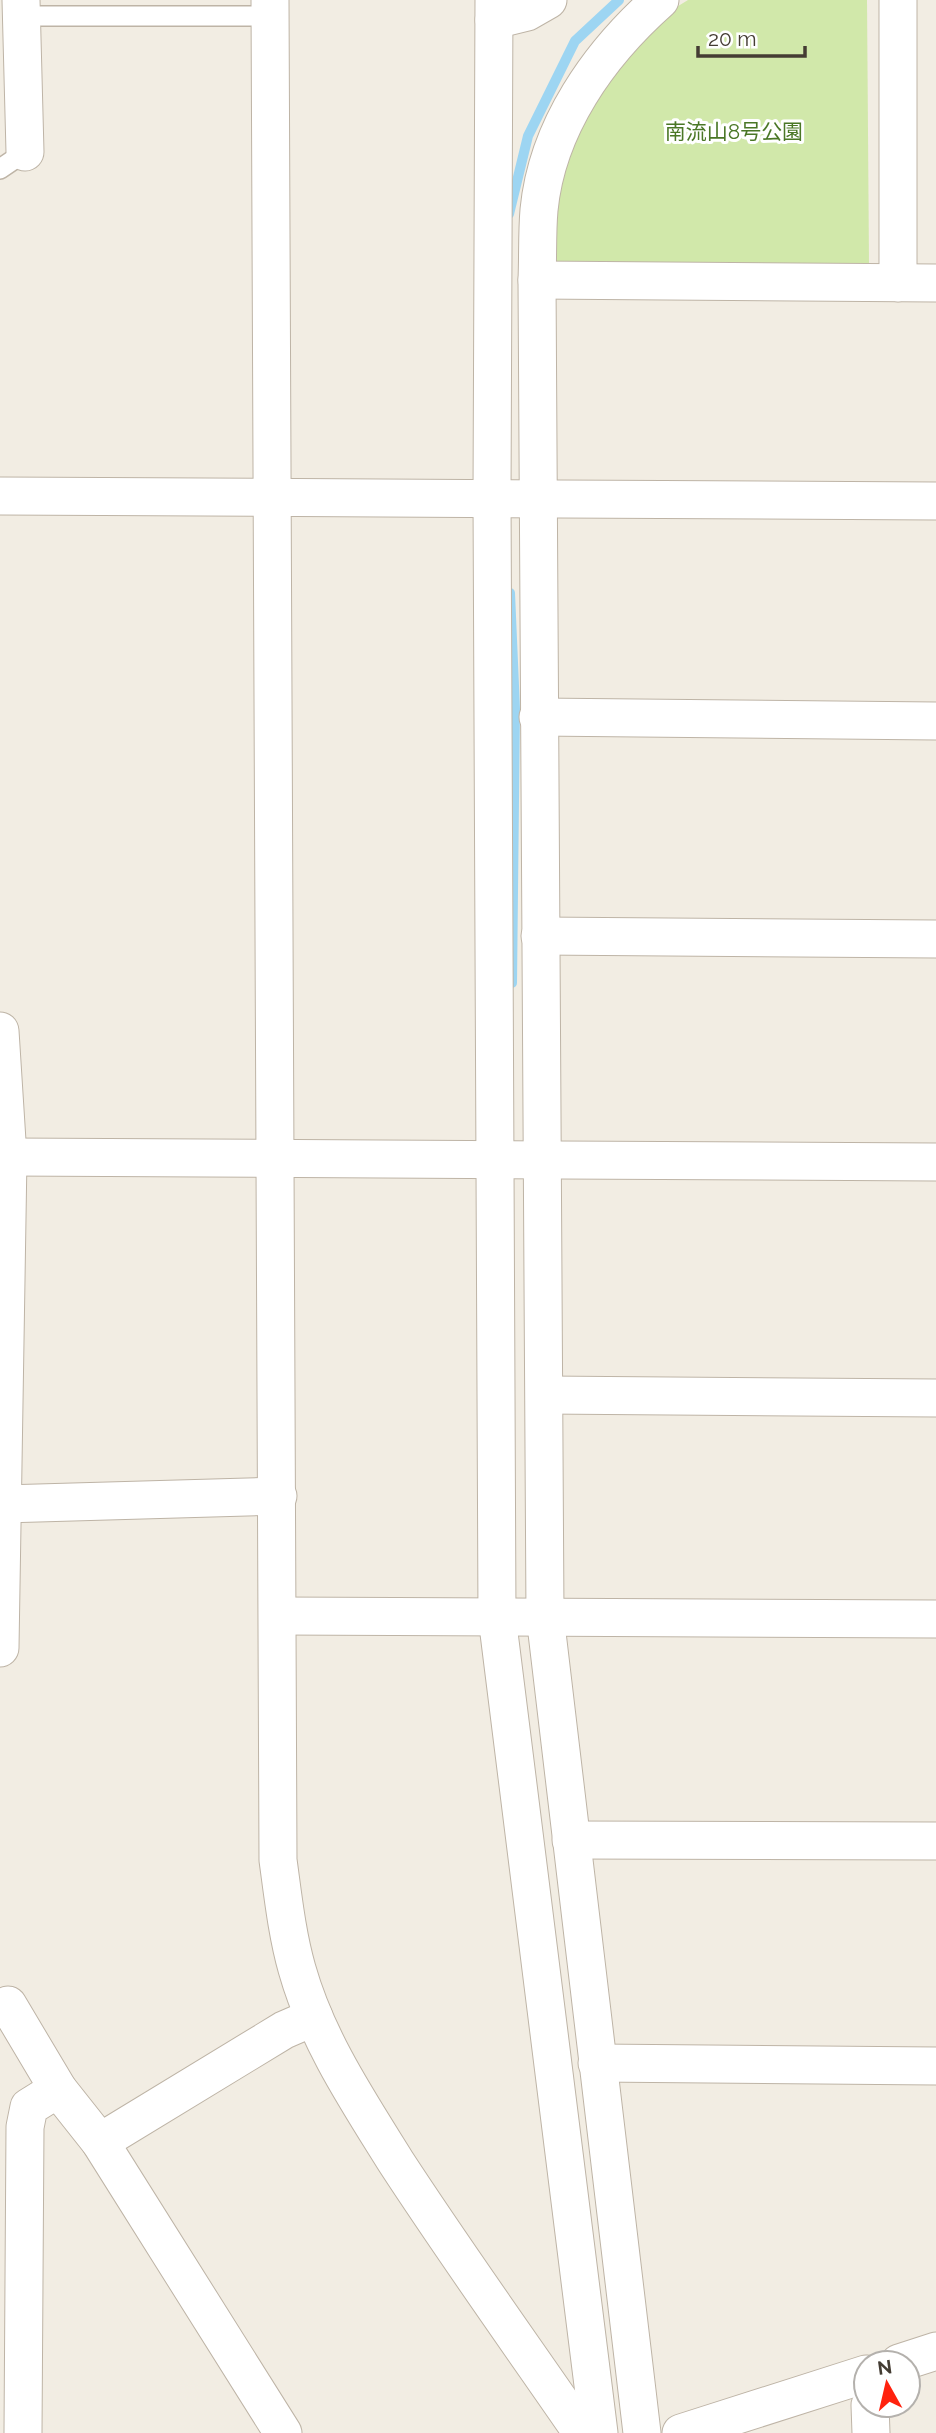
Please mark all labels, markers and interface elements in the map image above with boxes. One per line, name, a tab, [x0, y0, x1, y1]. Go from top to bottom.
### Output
scale bar	[698, 14, 805, 58]
text: 20 m	[708, 26, 756, 51]
park label: 南流山8号公園	[665, 119, 803, 144]
north arrow	[852, 2349, 922, 2419]
text: N	[876, 2355, 893, 2379]

